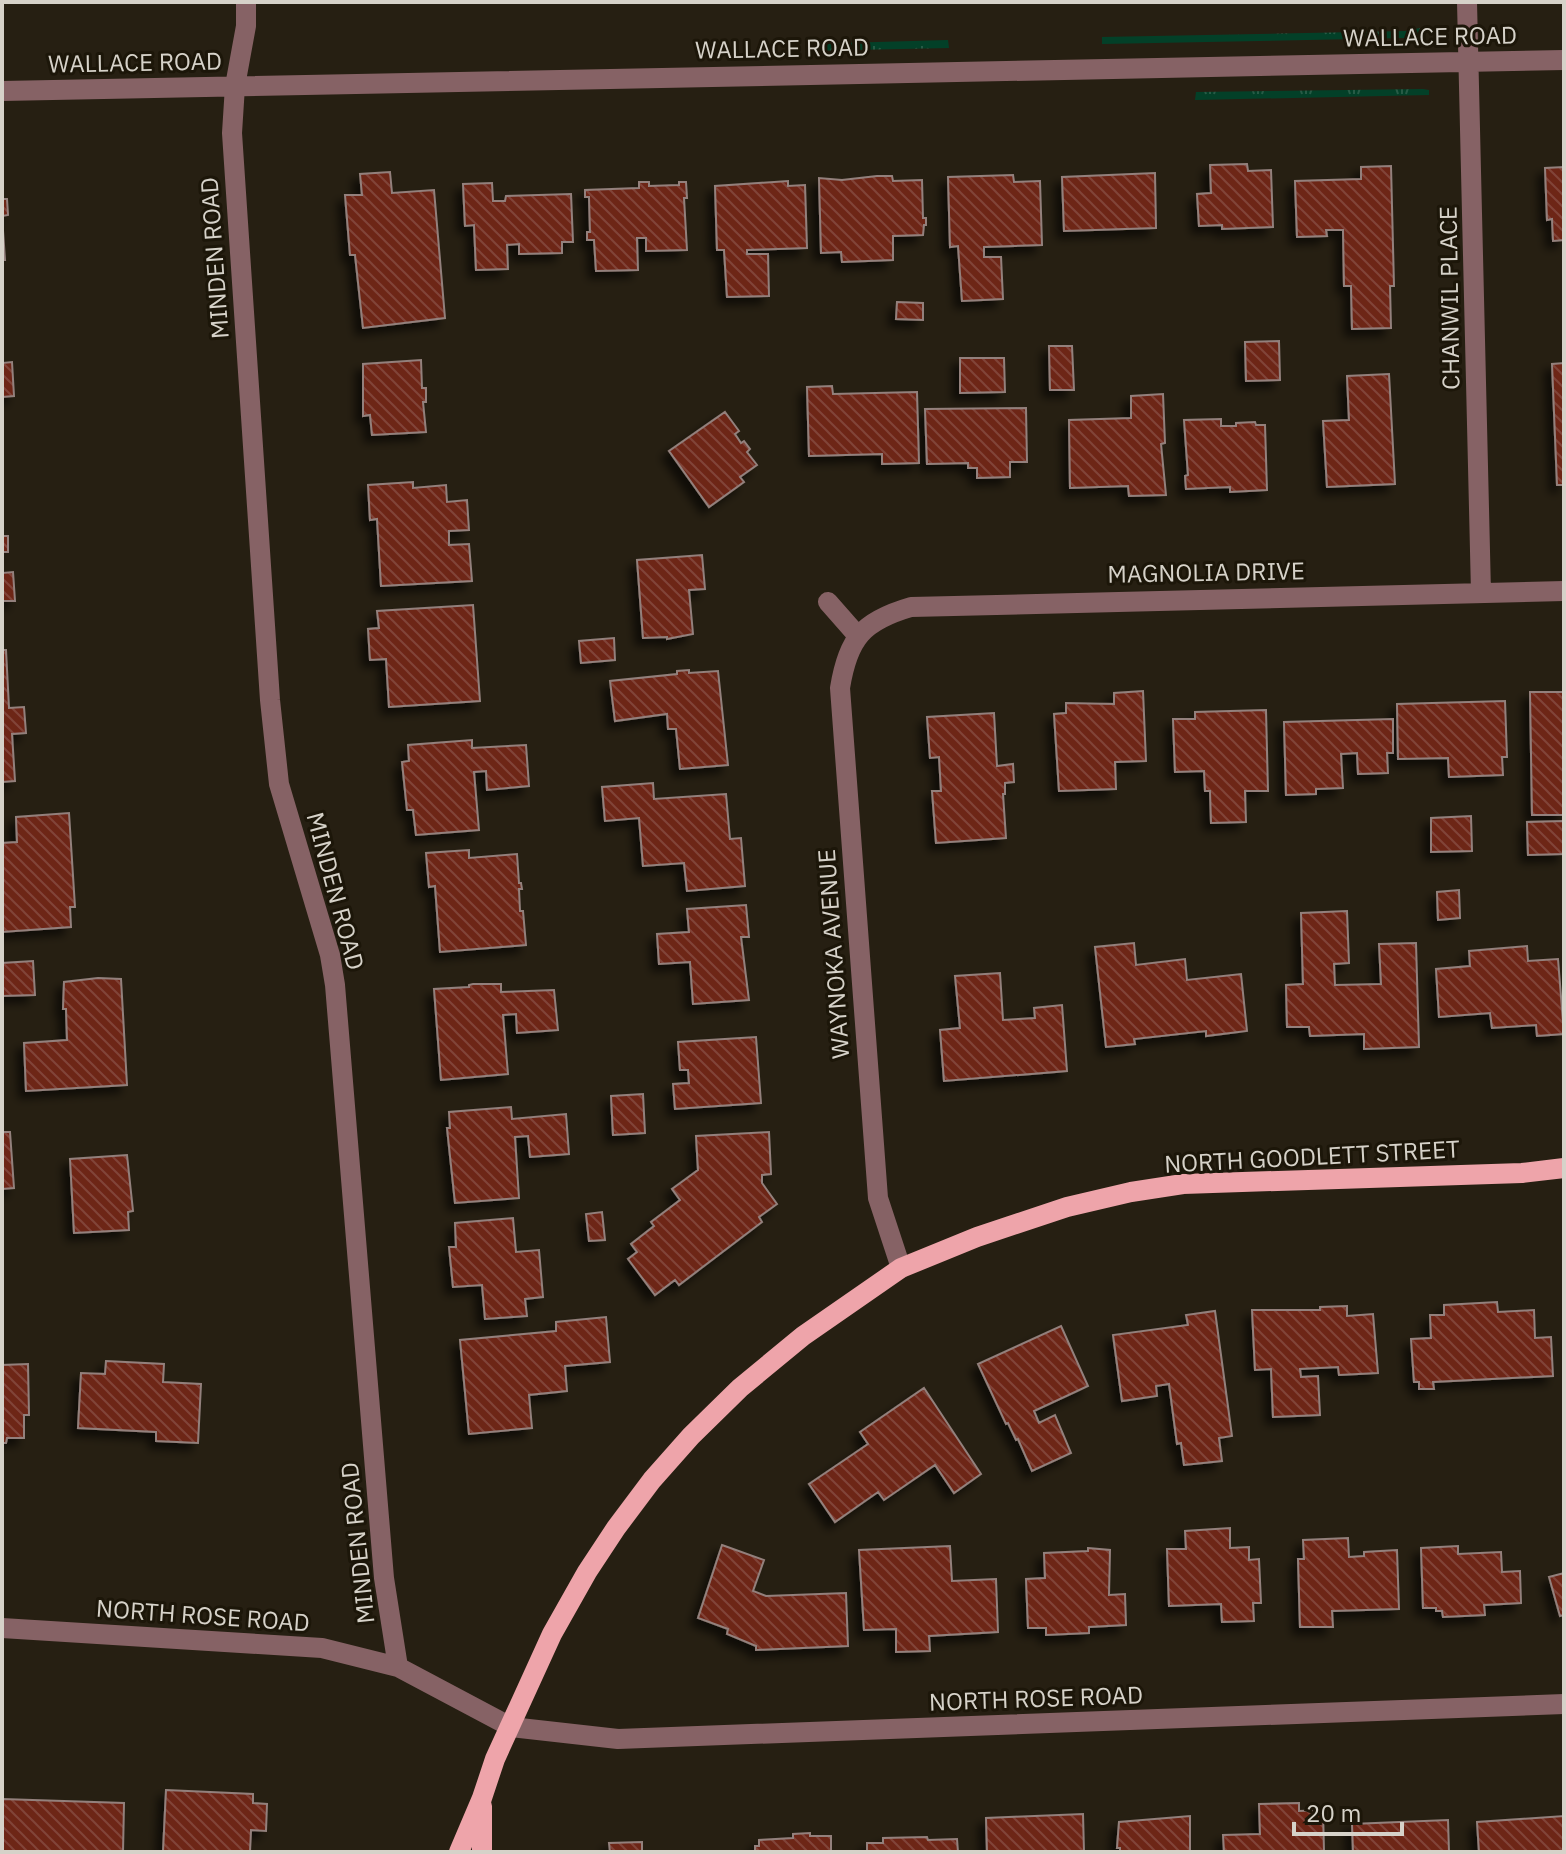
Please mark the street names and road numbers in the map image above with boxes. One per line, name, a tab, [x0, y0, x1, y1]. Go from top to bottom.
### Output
street label: WALLACE ROAD	[1343, 18, 1517, 54]
street label: WALLACE ROAD	[695, 30, 869, 66]
street label: WALLACE ROAD	[48, 44, 222, 80]
street label: MINDEN ROAD	[192, 176, 236, 340]
street label: CHANWIL PLACE	[1431, 206, 1467, 390]
street label: MAGNOLIA DRIVE	[1107, 554, 1305, 590]
street label: MINDEN ROAD	[300, 809, 372, 973]
street label: WAYNOKA AVENUE	[810, 848, 856, 1060]
street label: NORTH GOODLETT STREET	[1163, 1132, 1461, 1180]
street label: MINDEN ROAD	[333, 1461, 381, 1625]
street label: NORTH ROSE ROAD	[95, 1592, 311, 1638]
street label: NORTH ROSE ROAD	[928, 1678, 1144, 1718]

